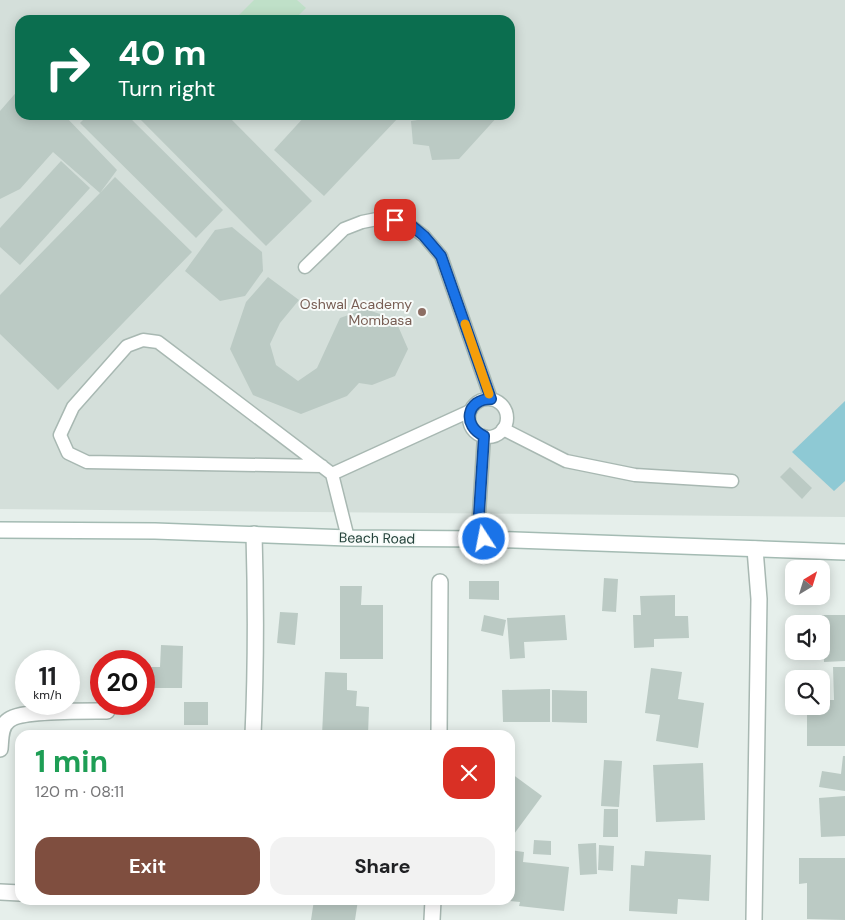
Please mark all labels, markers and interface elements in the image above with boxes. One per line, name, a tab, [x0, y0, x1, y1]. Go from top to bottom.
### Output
text: 40 m	[118, 30, 207, 76]
icon: right	[35, 35, 100, 100]
text: Turn right	[118, 74, 215, 103]
pin	[374, 199, 416, 241]
icon: arrive	[381, 206, 409, 234]
place label: Oshwal Academy Mombasa	[300, 295, 412, 329]
marker: Oshwal Academy Mombasa	[416, 306, 428, 318]
position arrow	[457, 512, 509, 564]
street label: Beach Road	[339, 528, 415, 548]
north arrow	[785, 560, 830, 605]
map controls	[785, 560, 830, 715]
button: sound	[785, 615, 830, 660]
speed limit sign: 20	[90, 650, 155, 715]
text: 11	[38, 660, 57, 693]
button: search	[785, 670, 830, 715]
text: km/h	[33, 687, 62, 703]
text: 1 min	[35, 742, 108, 781]
button: close	[443, 747, 495, 799]
text: 120 m · 08:11	[35, 781, 124, 802]
button: Exit	[35, 837, 260, 895]
button: Share	[270, 837, 495, 895]

